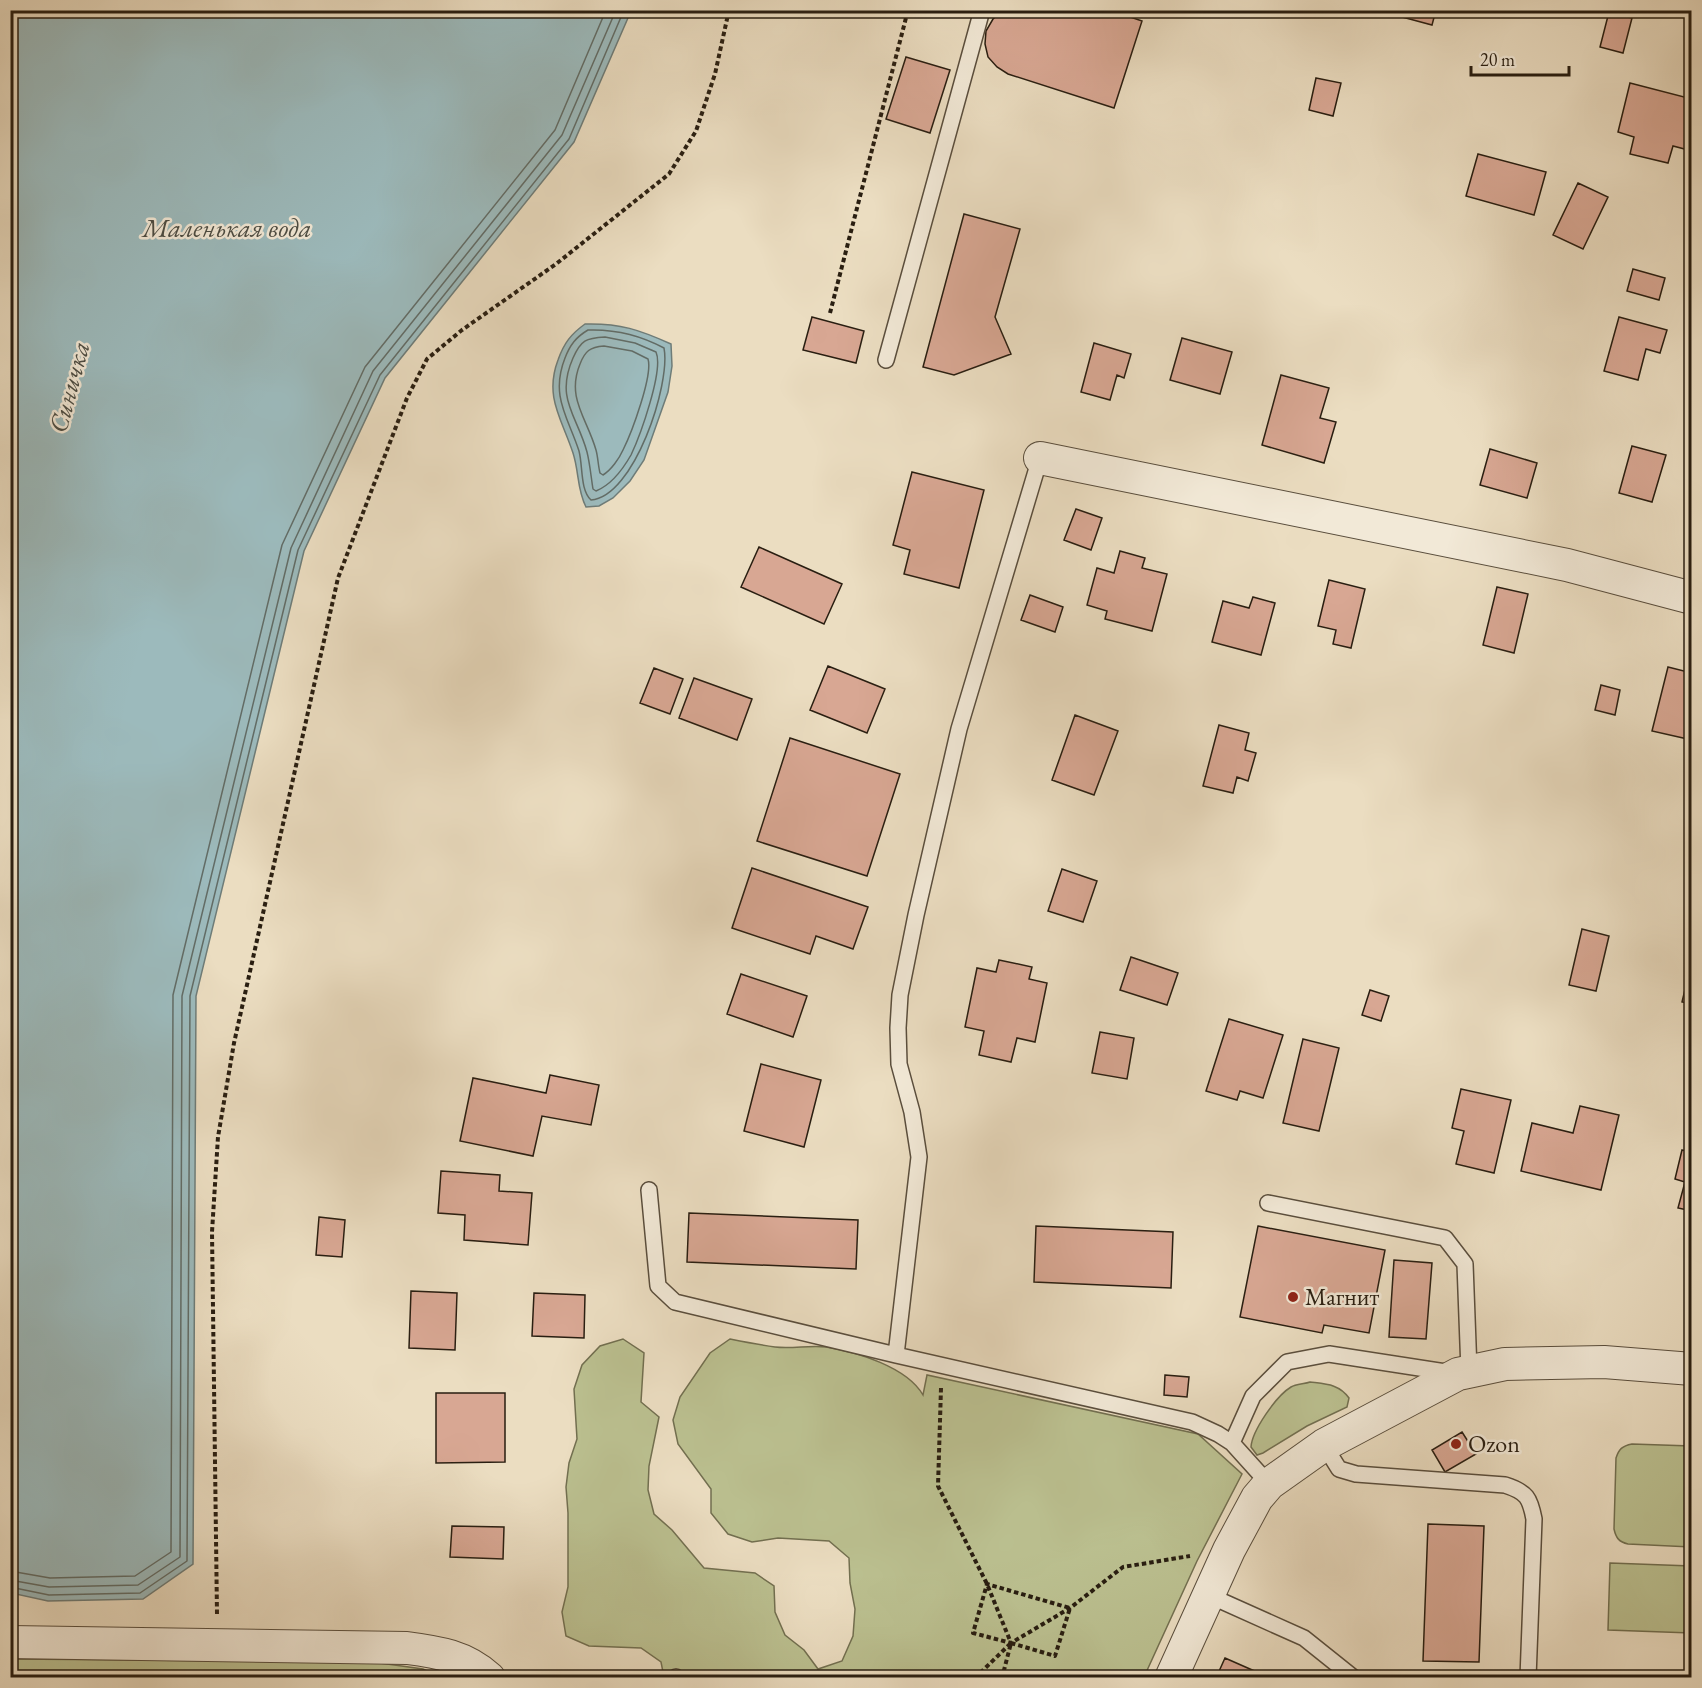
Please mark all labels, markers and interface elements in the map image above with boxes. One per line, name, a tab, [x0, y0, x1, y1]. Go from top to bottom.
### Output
scale bar	[1471, 39, 1568, 77]
text: 20 m	[1480, 48, 1515, 71]
water label: Маленькая вода	[141, 211, 311, 245]
water label: Синичка	[41, 338, 97, 436]
place label: Магнит	[1305, 1281, 1379, 1312]
marker: Магнит	[1286, 1290, 1300, 1304]
place label: Ozon	[1468, 1428, 1520, 1459]
marker: Ozon	[1449, 1437, 1463, 1451]

